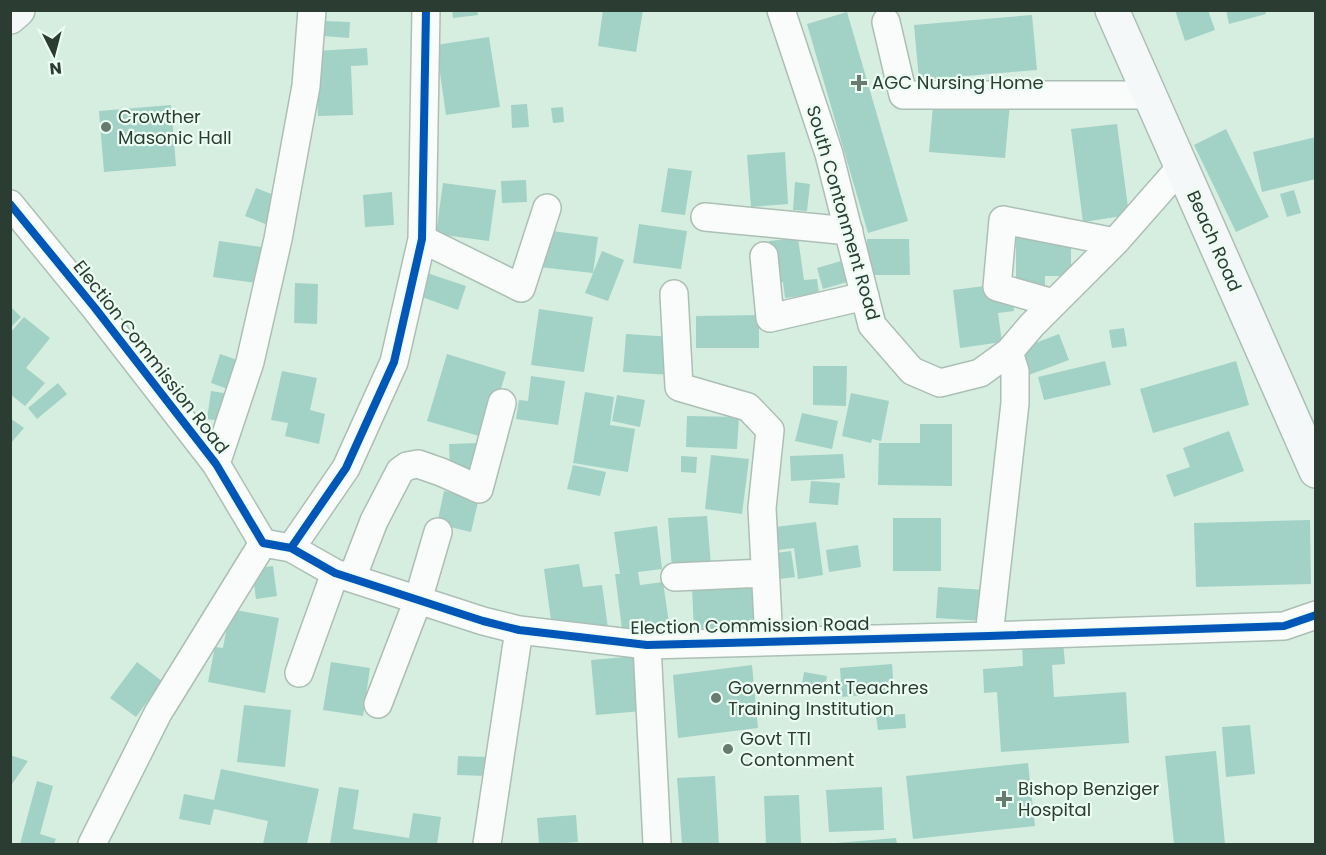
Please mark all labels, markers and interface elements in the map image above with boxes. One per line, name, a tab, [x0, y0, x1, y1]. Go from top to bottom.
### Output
north arrow	[24, 24, 84, 84]
text: N	[48, 56, 63, 80]
place label: AGC Nursing Home	[872, 70, 1044, 95]
marker: AGC Nursing Home	[850, 74, 868, 92]
street label: South Contonment Road	[801, 103, 886, 323]
place label: Crowther Masonic Hall	[118, 104, 232, 150]
marker: Crowther Masonic Hall	[99, 120, 113, 134]
street label: Beach Road	[1181, 186, 1248, 295]
street label: Election Commission Road	[68, 255, 235, 459]
street label: Election Commission Road	[630, 611, 870, 640]
place label: Government Teachres Training Institution	[728, 675, 928, 721]
marker: Government Teachres Training Institution	[709, 691, 723, 705]
place label: Govt TTI Contonment	[740, 726, 854, 772]
marker: Govt TTI Contonment	[721, 742, 735, 756]
place label: Bishop Benziger Hospital	[1018, 776, 1160, 822]
marker: Bishop Benziger Hospital	[995, 790, 1013, 808]

